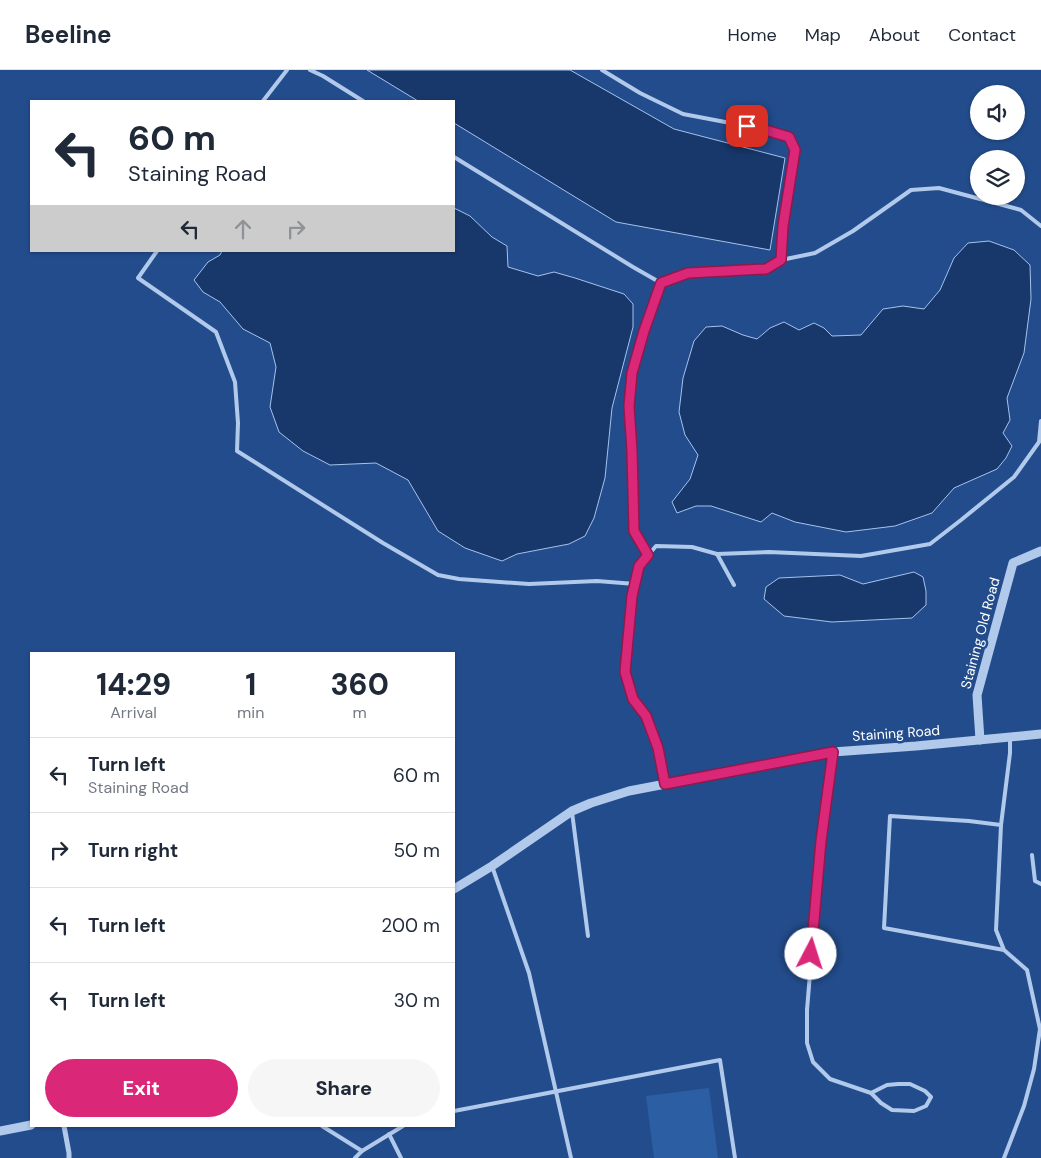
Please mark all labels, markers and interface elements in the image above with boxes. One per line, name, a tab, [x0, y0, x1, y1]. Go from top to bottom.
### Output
text: Beeline	[25, 19, 111, 50]
text: Home	[727, 23, 777, 47]
text: Map	[805, 23, 841, 47]
text: About	[869, 23, 920, 47]
text: Contact	[948, 23, 1016, 47]
map controls	[970, 85, 1025, 205]
button: sound	[970, 85, 1025, 140]
pin	[726, 105, 768, 147]
icon: arrive	[733, 112, 761, 140]
text: 60 m	[128, 115, 216, 161]
icon: left	[45, 120, 110, 185]
button: layers	[970, 150, 1025, 205]
text: Staining Road	[128, 159, 267, 188]
icon: left	[176, 215, 204, 243]
icon: ahead	[229, 215, 257, 243]
icon: right	[282, 215, 310, 243]
street label: Staining Old Road	[956, 575, 1004, 691]
text: 14:29	[96, 665, 171, 704]
text: 1	[245, 665, 256, 704]
text: 360	[330, 665, 389, 704]
text: Arrival	[110, 702, 157, 723]
text: min	[237, 702, 264, 723]
text: m	[353, 702, 367, 723]
street label: Staining Road	[851, 721, 941, 745]
text: Turn left	[88, 752, 166, 777]
icon: left	[45, 761, 73, 789]
text: 60 m	[393, 763, 440, 788]
text: Staining Road	[88, 777, 189, 798]
icon: right	[45, 836, 73, 864]
text: Turn right	[88, 838, 178, 863]
text: 50 m	[393, 838, 440, 863]
icon: left	[45, 911, 73, 939]
text: Turn left	[88, 913, 166, 938]
text: 200 m	[381, 913, 440, 938]
position arrow	[784, 927, 836, 979]
icon: left	[45, 986, 73, 1014]
text: Turn left	[88, 988, 166, 1013]
text: 30 m	[394, 988, 440, 1013]
button: Exit	[45, 1059, 238, 1117]
button: Share	[248, 1059, 440, 1117]

